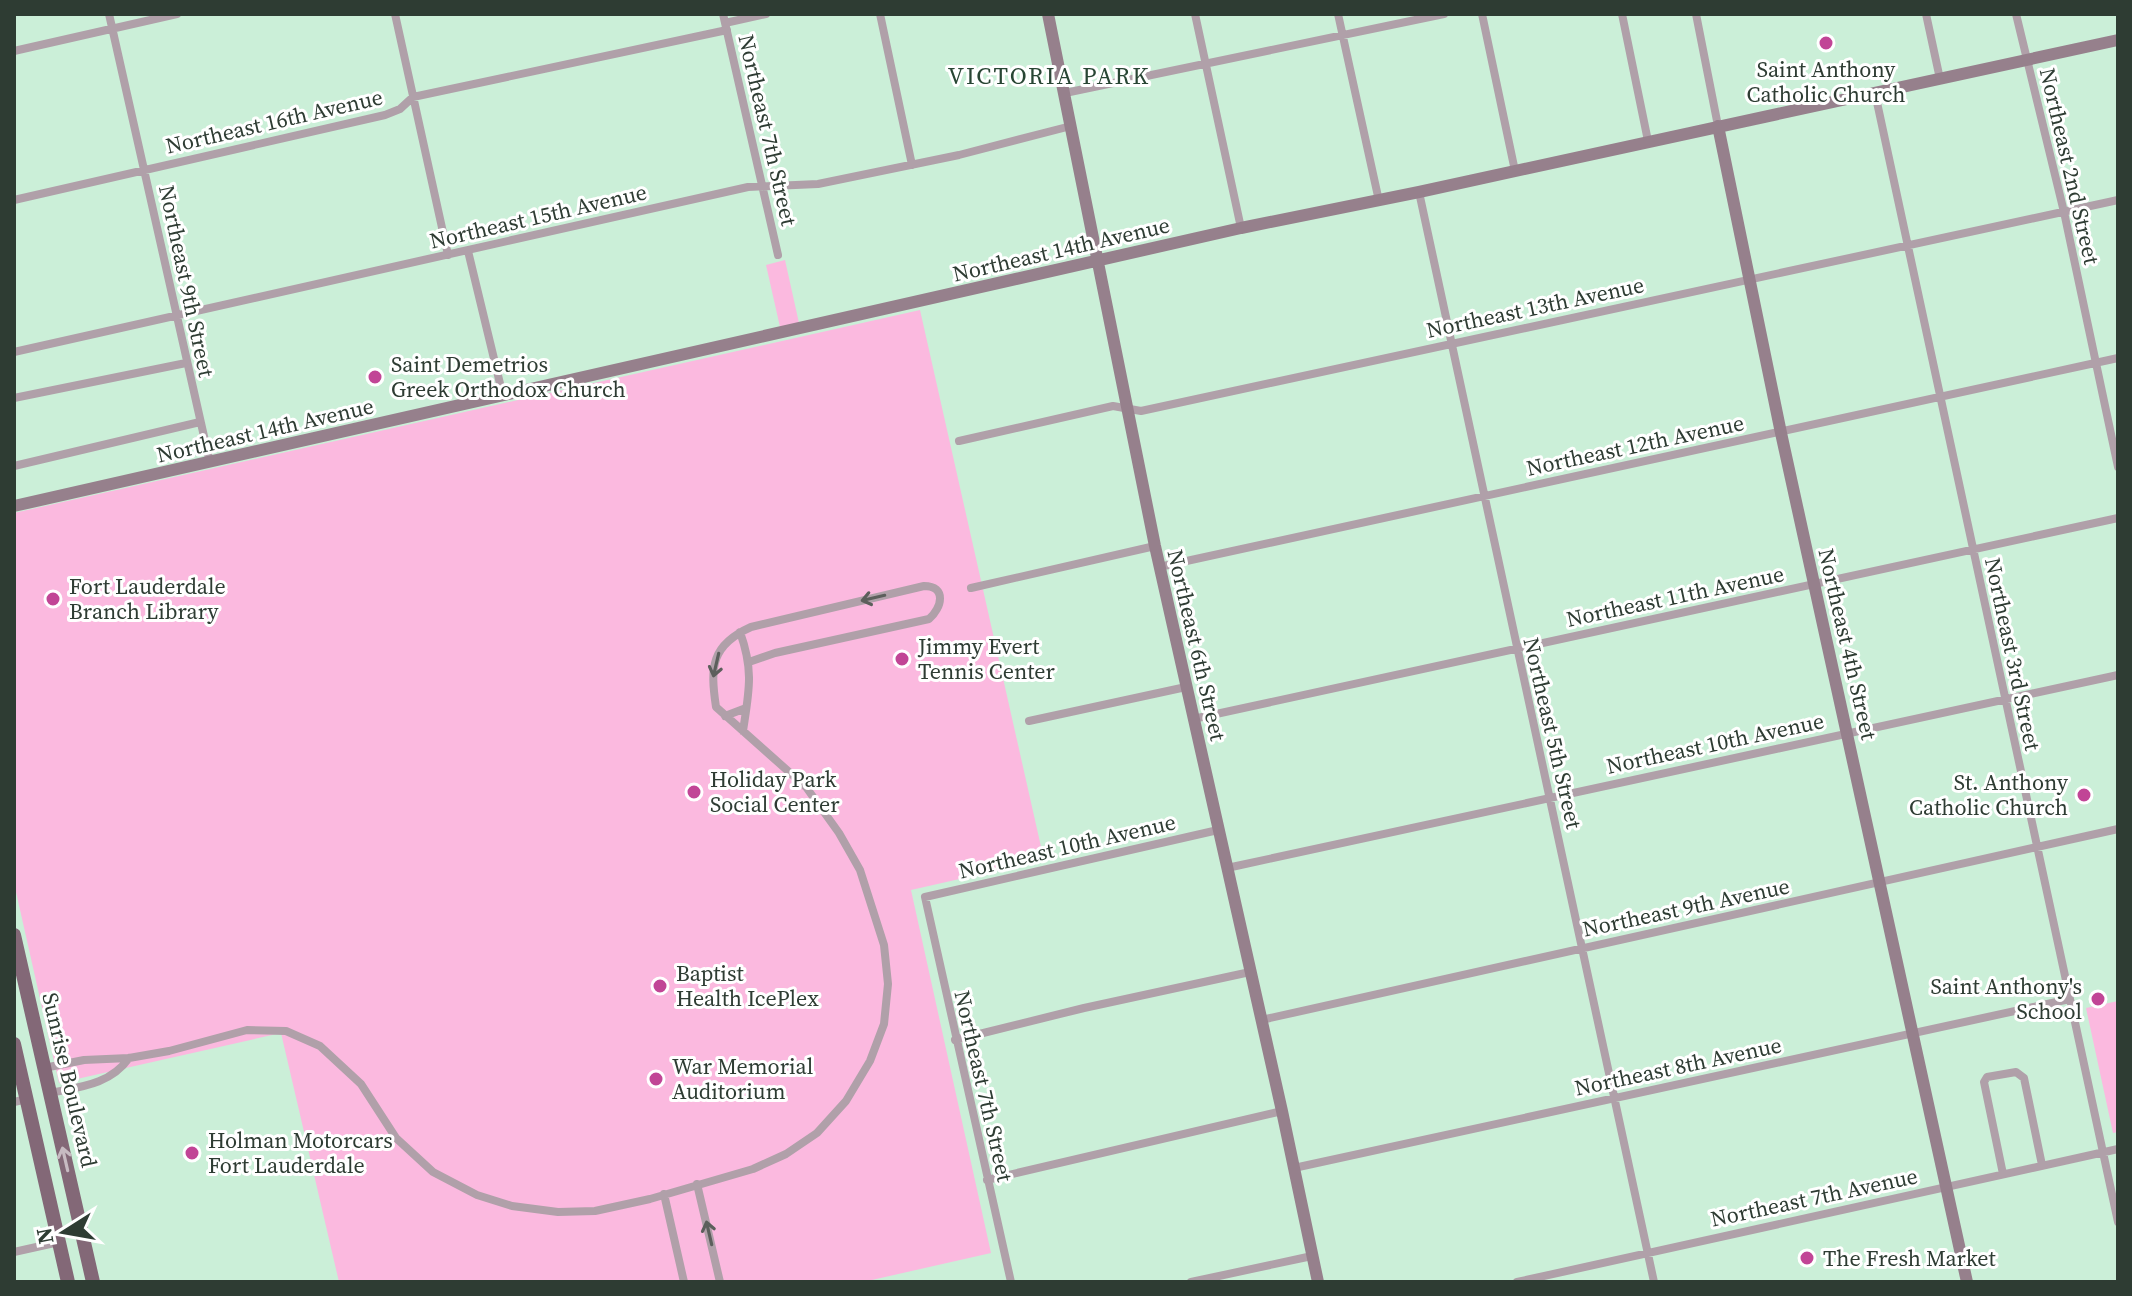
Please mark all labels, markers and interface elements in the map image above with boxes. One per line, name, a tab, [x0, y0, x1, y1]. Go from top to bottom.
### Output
street label: Northeast 7th Street	[731, 31, 805, 229]
marker: Saint Anthony Catholic Church	[1817, 34, 1835, 52]
place label: Saint Anthony Catholic Church	[1747, 54, 1905, 109]
district label: VICTORIA PARK	[948, 59, 1150, 92]
street label: Northeast 2nd Street	[2033, 65, 2107, 268]
street label: Northeast 16th Avenue	[163, 81, 385, 161]
street label: Northeast 15th Avenue	[427, 176, 649, 256]
street label: Northeast 9th Street	[152, 182, 222, 381]
street label: Northeast 14th Avenue	[950, 209, 1172, 289]
street label: Northeast 13th Avenue	[1423, 269, 1647, 345]
place label: Saint Demetrios Greek Orthodox Church	[391, 349, 626, 404]
marker: Saint Demetrios Greek Orthodox Church	[366, 368, 384, 386]
street label: Northeast 14th Avenue	[154, 390, 376, 470]
street label: Northeast 12th Avenue	[1523, 407, 1747, 483]
street label: Northeast 4th Street	[1811, 545, 1885, 743]
street label: Northeast 6th Street	[1160, 546, 1234, 744]
street label: Northeast 3rd Street	[1978, 555, 2048, 754]
street label: Northeast 11th Avenue	[1563, 558, 1787, 634]
place label: Fort Lauderdale Branch Library	[69, 571, 226, 626]
marker: Fort Lauderdale Branch Library	[44, 590, 62, 608]
one-way arrow	[860, 591, 886, 606]
place label: Jimmy Evert Tennis Center	[917, 631, 1056, 686]
street label: Northeast 5th Street	[1516, 634, 1590, 832]
marker: Jimmy Evert Tennis Center	[893, 650, 911, 668]
one-way arrow	[708, 652, 723, 677]
street label: Northeast 10th Avenue	[1603, 705, 1827, 781]
place label: Holiday Park Social Center	[710, 764, 840, 819]
place label: St. Anthony Catholic Church	[1909, 767, 2069, 822]
marker: Holiday Park Social Center	[685, 783, 703, 801]
marker: St. Anthony Catholic Church	[2075, 786, 2093, 804]
street label: Northeast 10th Avenue	[956, 806, 1178, 886]
street label: Northeast 9th Avenue	[1580, 870, 1792, 944]
place label: Baptist Health IcePlex	[676, 958, 819, 1013]
place label: Saint Anthony's School	[1930, 971, 2082, 1026]
marker: Baptist Health IcePlex	[651, 977, 669, 995]
street label: Northeast 7th Street	[947, 987, 1021, 1185]
street label: Sunrise Boulevard	[35, 990, 105, 1171]
marker: Saint Anthony's School	[2089, 990, 2107, 1008]
street label: Northeast 8th Avenue	[1572, 1029, 1784, 1103]
place label: War Memorial Auditorium	[672, 1051, 813, 1106]
marker: War Memorial Auditorium	[647, 1070, 665, 1088]
place label: Holman Motorcars Fort Lauderdale	[208, 1125, 393, 1180]
marker: Holman Motorcars Fort Lauderdale	[183, 1144, 201, 1162]
one-way arrow	[57, 1147, 72, 1173]
street label: Northeast 7th Avenue	[1708, 1160, 1920, 1234]
north arrow	[24, 1192, 104, 1272]
one-way arrow	[700, 1221, 715, 1246]
text: N	[28, 1225, 61, 1247]
place label: The Fresh Market	[1823, 1243, 1996, 1273]
marker: The Fresh Market	[1798, 1249, 1816, 1267]

